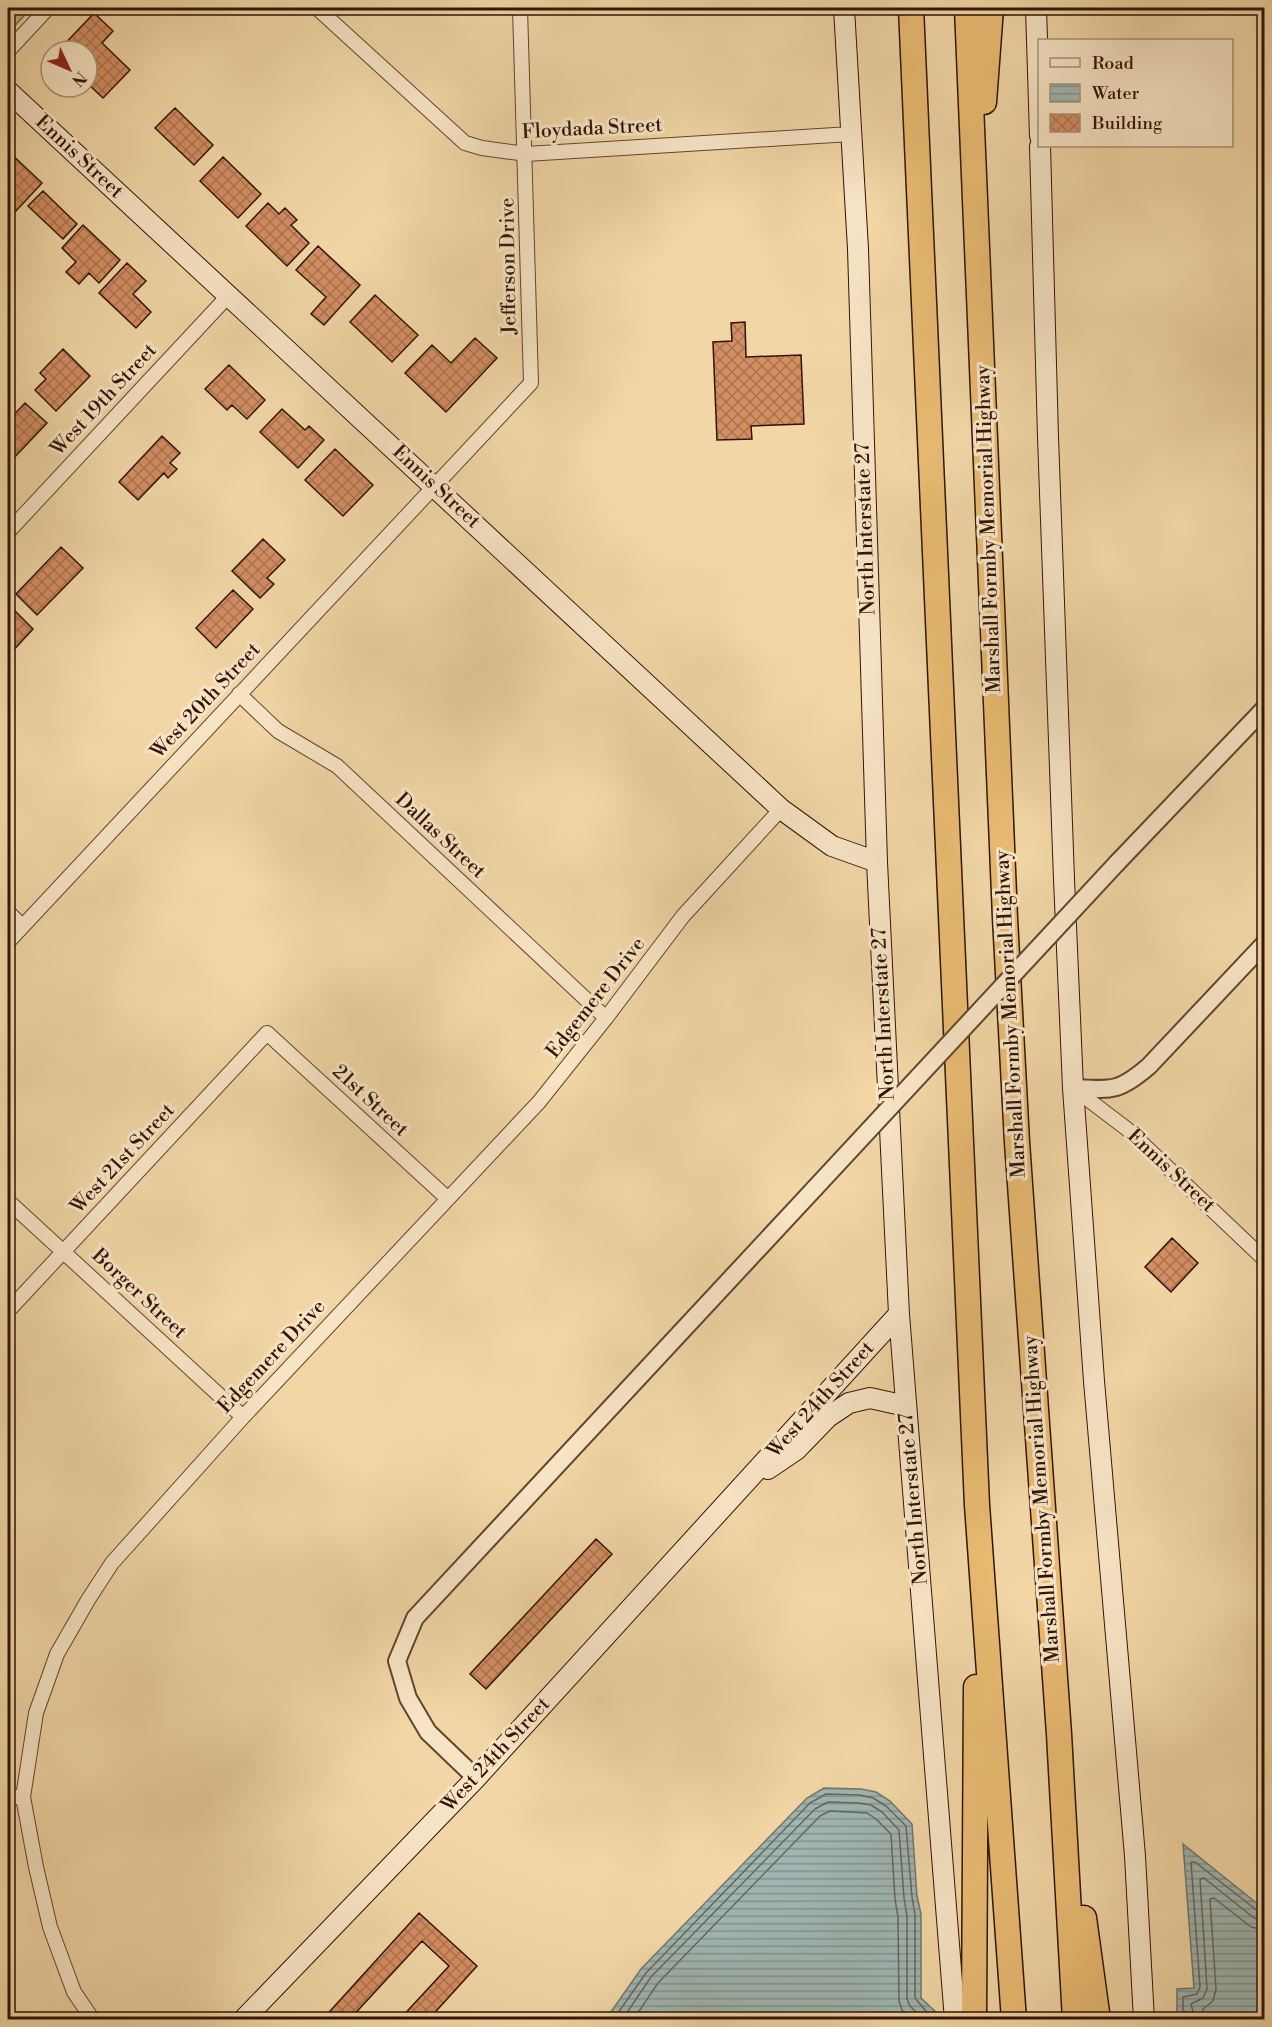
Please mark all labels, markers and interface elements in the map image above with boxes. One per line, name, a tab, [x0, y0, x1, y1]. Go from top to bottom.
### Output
north arrow	[39, 39, 99, 99]
legend	[1038, 39, 1233, 147]
text: Road	[1092, 52, 1135, 75]
text: N	[67, 67, 91, 90]
text: Water	[1091, 82, 1140, 105]
street label: Ennis Street	[30, 110, 128, 204]
text: Building	[1091, 112, 1163, 135]
street label: Floydada Street	[521, 113, 663, 145]
street label: Jefferson Drive	[495, 197, 523, 336]
street label: West 19th Street	[45, 339, 163, 462]
street label: Marshall Formby Memorial Highway	[971, 364, 1007, 694]
street label: Ennis Street	[387, 440, 485, 534]
street label: North Interstate 27	[850, 442, 882, 616]
street label: West 20th Street	[145, 638, 266, 765]
street label: Dallas Street	[389, 788, 491, 884]
street label: Marshall Formby Memorial Highway	[990, 849, 1032, 1179]
street label: North Interstate 27	[867, 927, 901, 1101]
street label: Edgemere Drive	[541, 933, 651, 1063]
street label: 21st Street	[327, 1060, 413, 1142]
street label: West 21st Street	[65, 1099, 180, 1220]
street label: Ennis Street	[1122, 1124, 1220, 1218]
street label: Borger Street	[85, 1243, 192, 1344]
street label: Edgemere Drive	[213, 1295, 331, 1419]
street label: Marshall Formby Memorial Highway	[1018, 1334, 1066, 1664]
street label: West 24th Street	[761, 1337, 880, 1464]
street label: North Interstate 27	[894, 1412, 934, 1586]
street label: West 24th Street	[436, 1692, 556, 1818]

